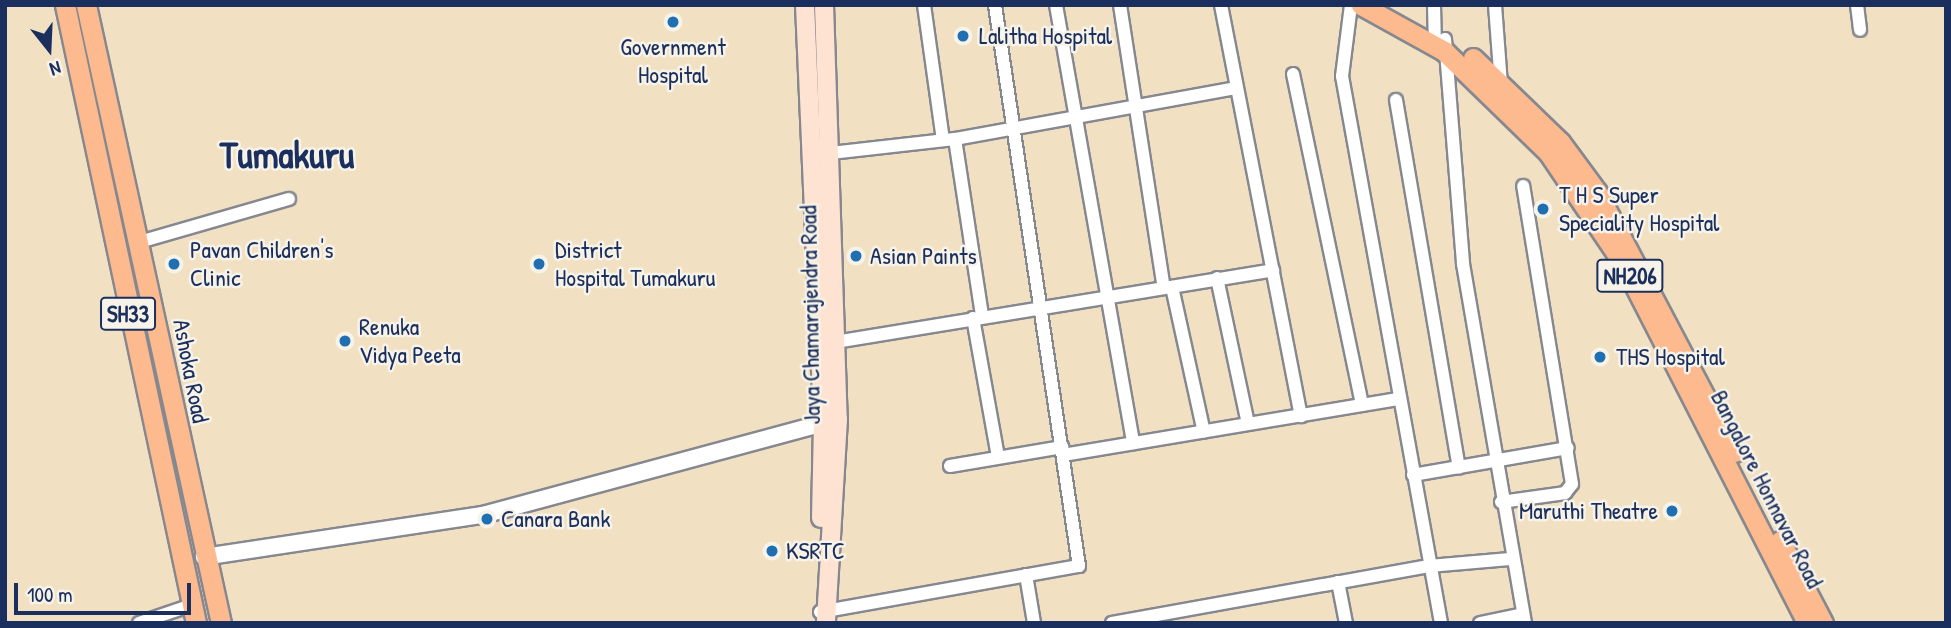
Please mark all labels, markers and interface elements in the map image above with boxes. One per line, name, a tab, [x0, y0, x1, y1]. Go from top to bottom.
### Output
north arrow	[14, 14, 84, 84]
marker: Government Hospital	[665, 14, 681, 30]
place label: Lalitha Hospital	[979, 22, 1112, 50]
marker: Lalitha Hospital	[953, 26, 973, 46]
place label: Government Hospital	[620, 33, 726, 89]
text: N	[47, 55, 64, 83]
district label: Tumakuru	[220, 132, 354, 178]
place label: T H S Super Speciality Hospital	[1559, 181, 1719, 237]
marker: T H S Super Speciality Hospital	[1533, 199, 1553, 219]
street label: Jaya Chamarajendra Road	[794, 205, 826, 425]
place label: Pavan Children's Clinic	[190, 236, 333, 292]
place label: District Hospital Tumakuru	[555, 236, 715, 292]
place label: Asian Paints	[870, 242, 977, 270]
marker: Asian Paints	[848, 248, 864, 264]
marker: Pavan Children's Clinic	[164, 254, 184, 274]
marker: District Hospital Tumakuru	[529, 254, 549, 274]
road number: NH206	[1595, 256, 1665, 296]
road number: SH33	[100, 294, 156, 334]
place label: Renuka Vidya Peeta	[359, 313, 461, 369]
street label: Ashoka Road	[167, 317, 215, 425]
marker: Renuka Vidya Peeta	[337, 333, 353, 349]
place label: THS Hospital	[1616, 343, 1725, 371]
marker: THS Hospital	[1590, 347, 1610, 367]
street label: Bangalore Honnavar Road	[1705, 385, 1829, 593]
place label: Maruthi Theatre	[1519, 497, 1658, 525]
marker: Maruthi Theatre	[1664, 503, 1680, 519]
place label: Canara Bank	[501, 505, 610, 533]
marker: Canara Bank	[479, 511, 495, 527]
place label: KSRTC	[786, 537, 845, 565]
marker: KSRTC	[764, 543, 780, 559]
scale bar	[18, 568, 194, 612]
text: 100 m	[27, 580, 73, 609]

